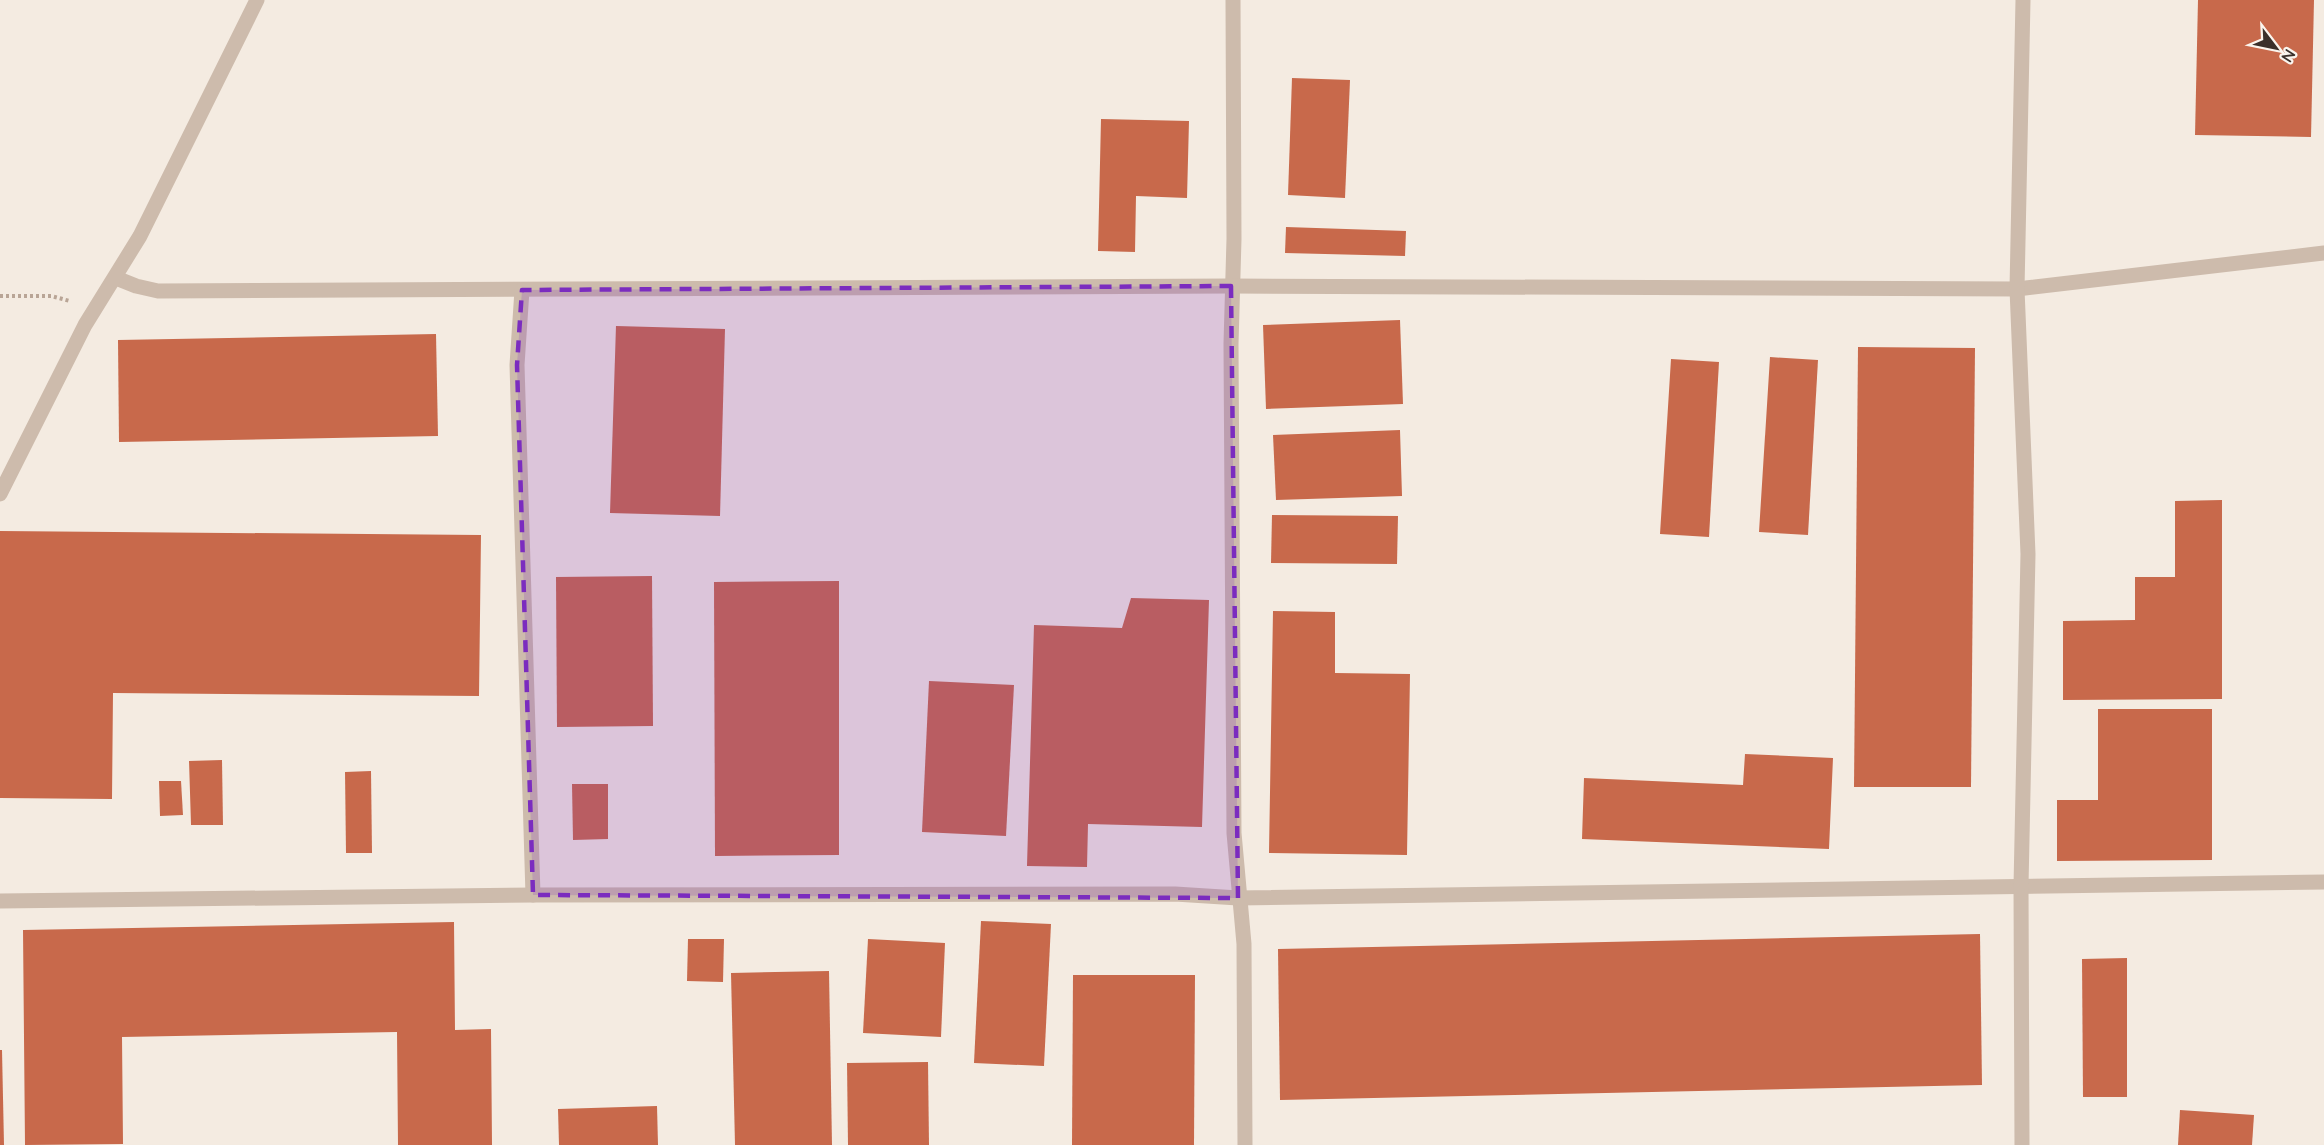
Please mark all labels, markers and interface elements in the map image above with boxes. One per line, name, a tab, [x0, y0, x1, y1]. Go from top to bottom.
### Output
north arrow	[2246, 18, 2306, 78]
text: N	[2277, 46, 2300, 66]

